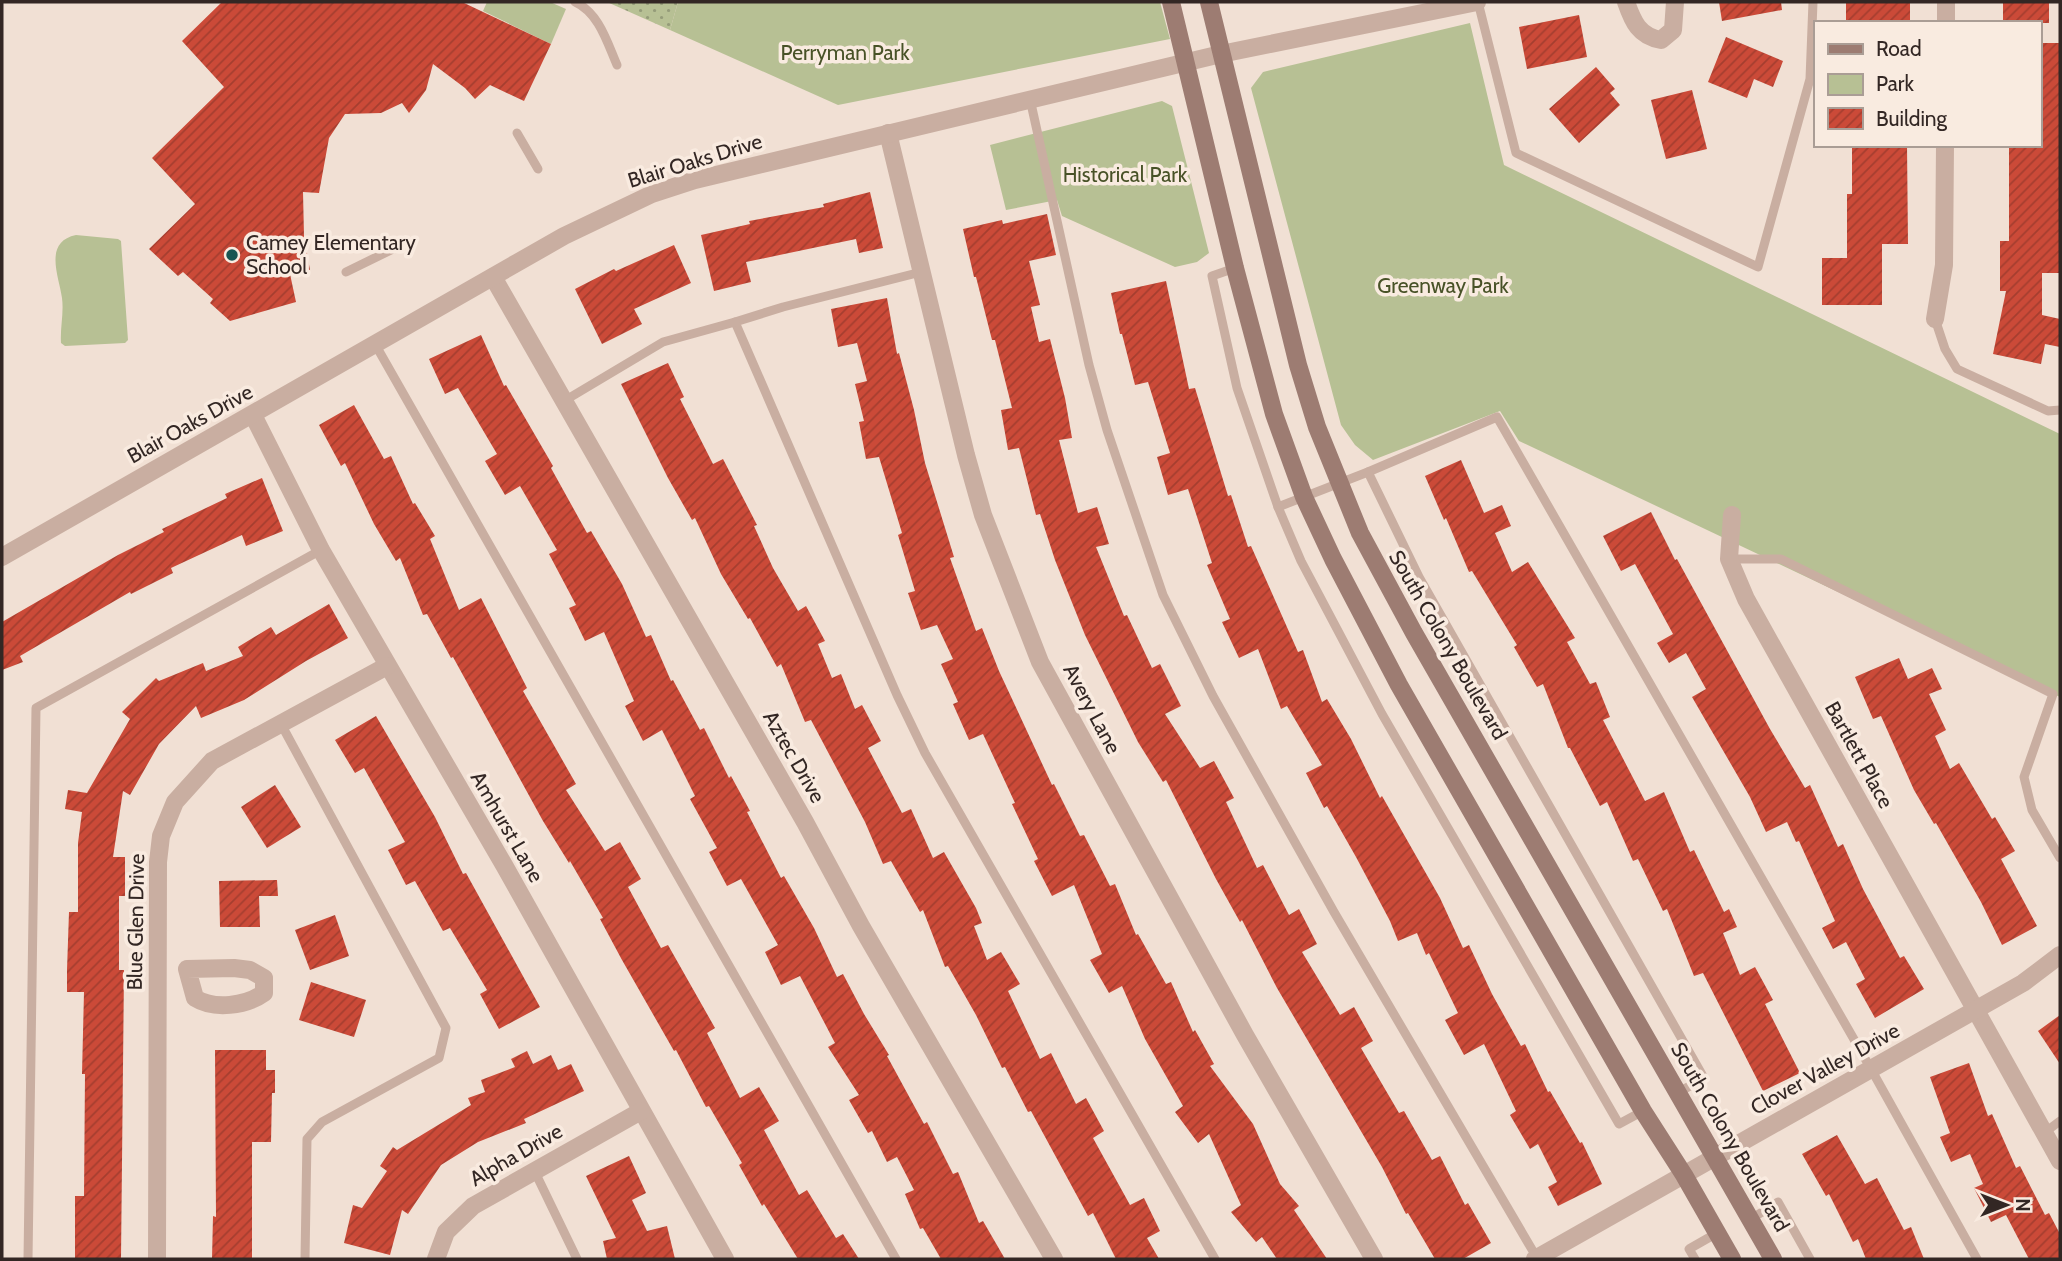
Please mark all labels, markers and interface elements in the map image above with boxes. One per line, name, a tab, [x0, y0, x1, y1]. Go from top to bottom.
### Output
legend	[1814, 21, 2041, 147]
text: Road	[1876, 36, 1922, 61]
park label: Perryman Park	[780, 40, 910, 65]
text: Park	[1876, 71, 1914, 96]
text: Building	[1876, 106, 1948, 131]
street label: Blair Oaks Drive	[625, 128, 765, 193]
park label: Historical Park	[1063, 162, 1188, 187]
place label: Camey Elementary School	[246, 230, 416, 279]
marker: Camey Elementary School	[224, 247, 240, 263]
park label: Greenway Park	[1377, 273, 1509, 298]
street label: Blair Oaks Drive	[123, 379, 257, 468]
street label: South Colony Boulevard	[1384, 546, 1513, 744]
street label: Avery Lane	[1058, 660, 1127, 758]
street label: Bartlett Place	[1820, 697, 1899, 813]
street label: Aztec Drive	[758, 706, 831, 807]
street label: Amhurst Lane	[466, 767, 549, 887]
street label: Blue Glen Drive	[122, 853, 149, 991]
street label: Clover Valley Drive	[1746, 1017, 1904, 1120]
street label: South Colony Boulevard	[1666, 1038, 1795, 1236]
street label: Alpha Drive	[465, 1118, 567, 1191]
north arrow	[1971, 1170, 2041, 1240]
text: N	[2011, 1198, 2034, 1212]

